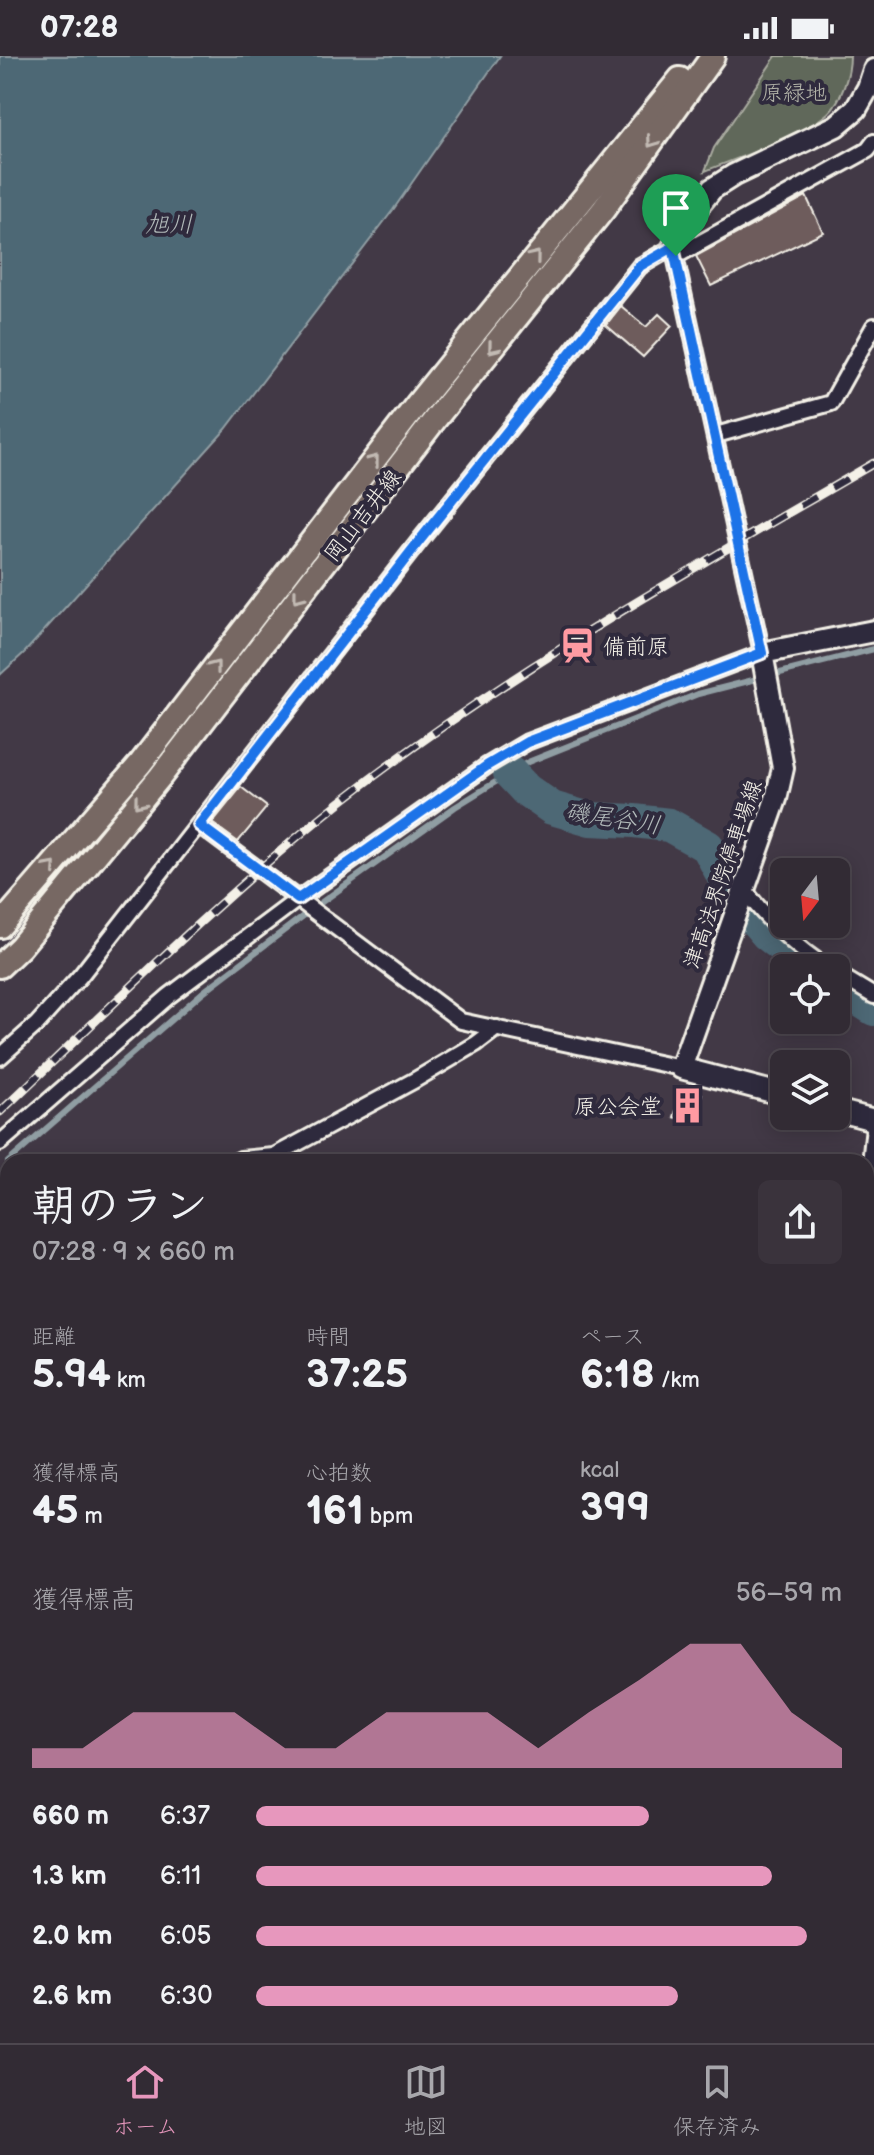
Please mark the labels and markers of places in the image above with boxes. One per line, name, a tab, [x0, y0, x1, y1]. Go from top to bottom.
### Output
pin	[642, 174, 710, 256]
station icon: 備前原	[558, 627, 596, 665]
place label: 備前原	[603, 634, 669, 661]
building icon: 原公会堂	[669, 1087, 707, 1125]
place label: 原公会堂	[574, 1094, 662, 1121]

